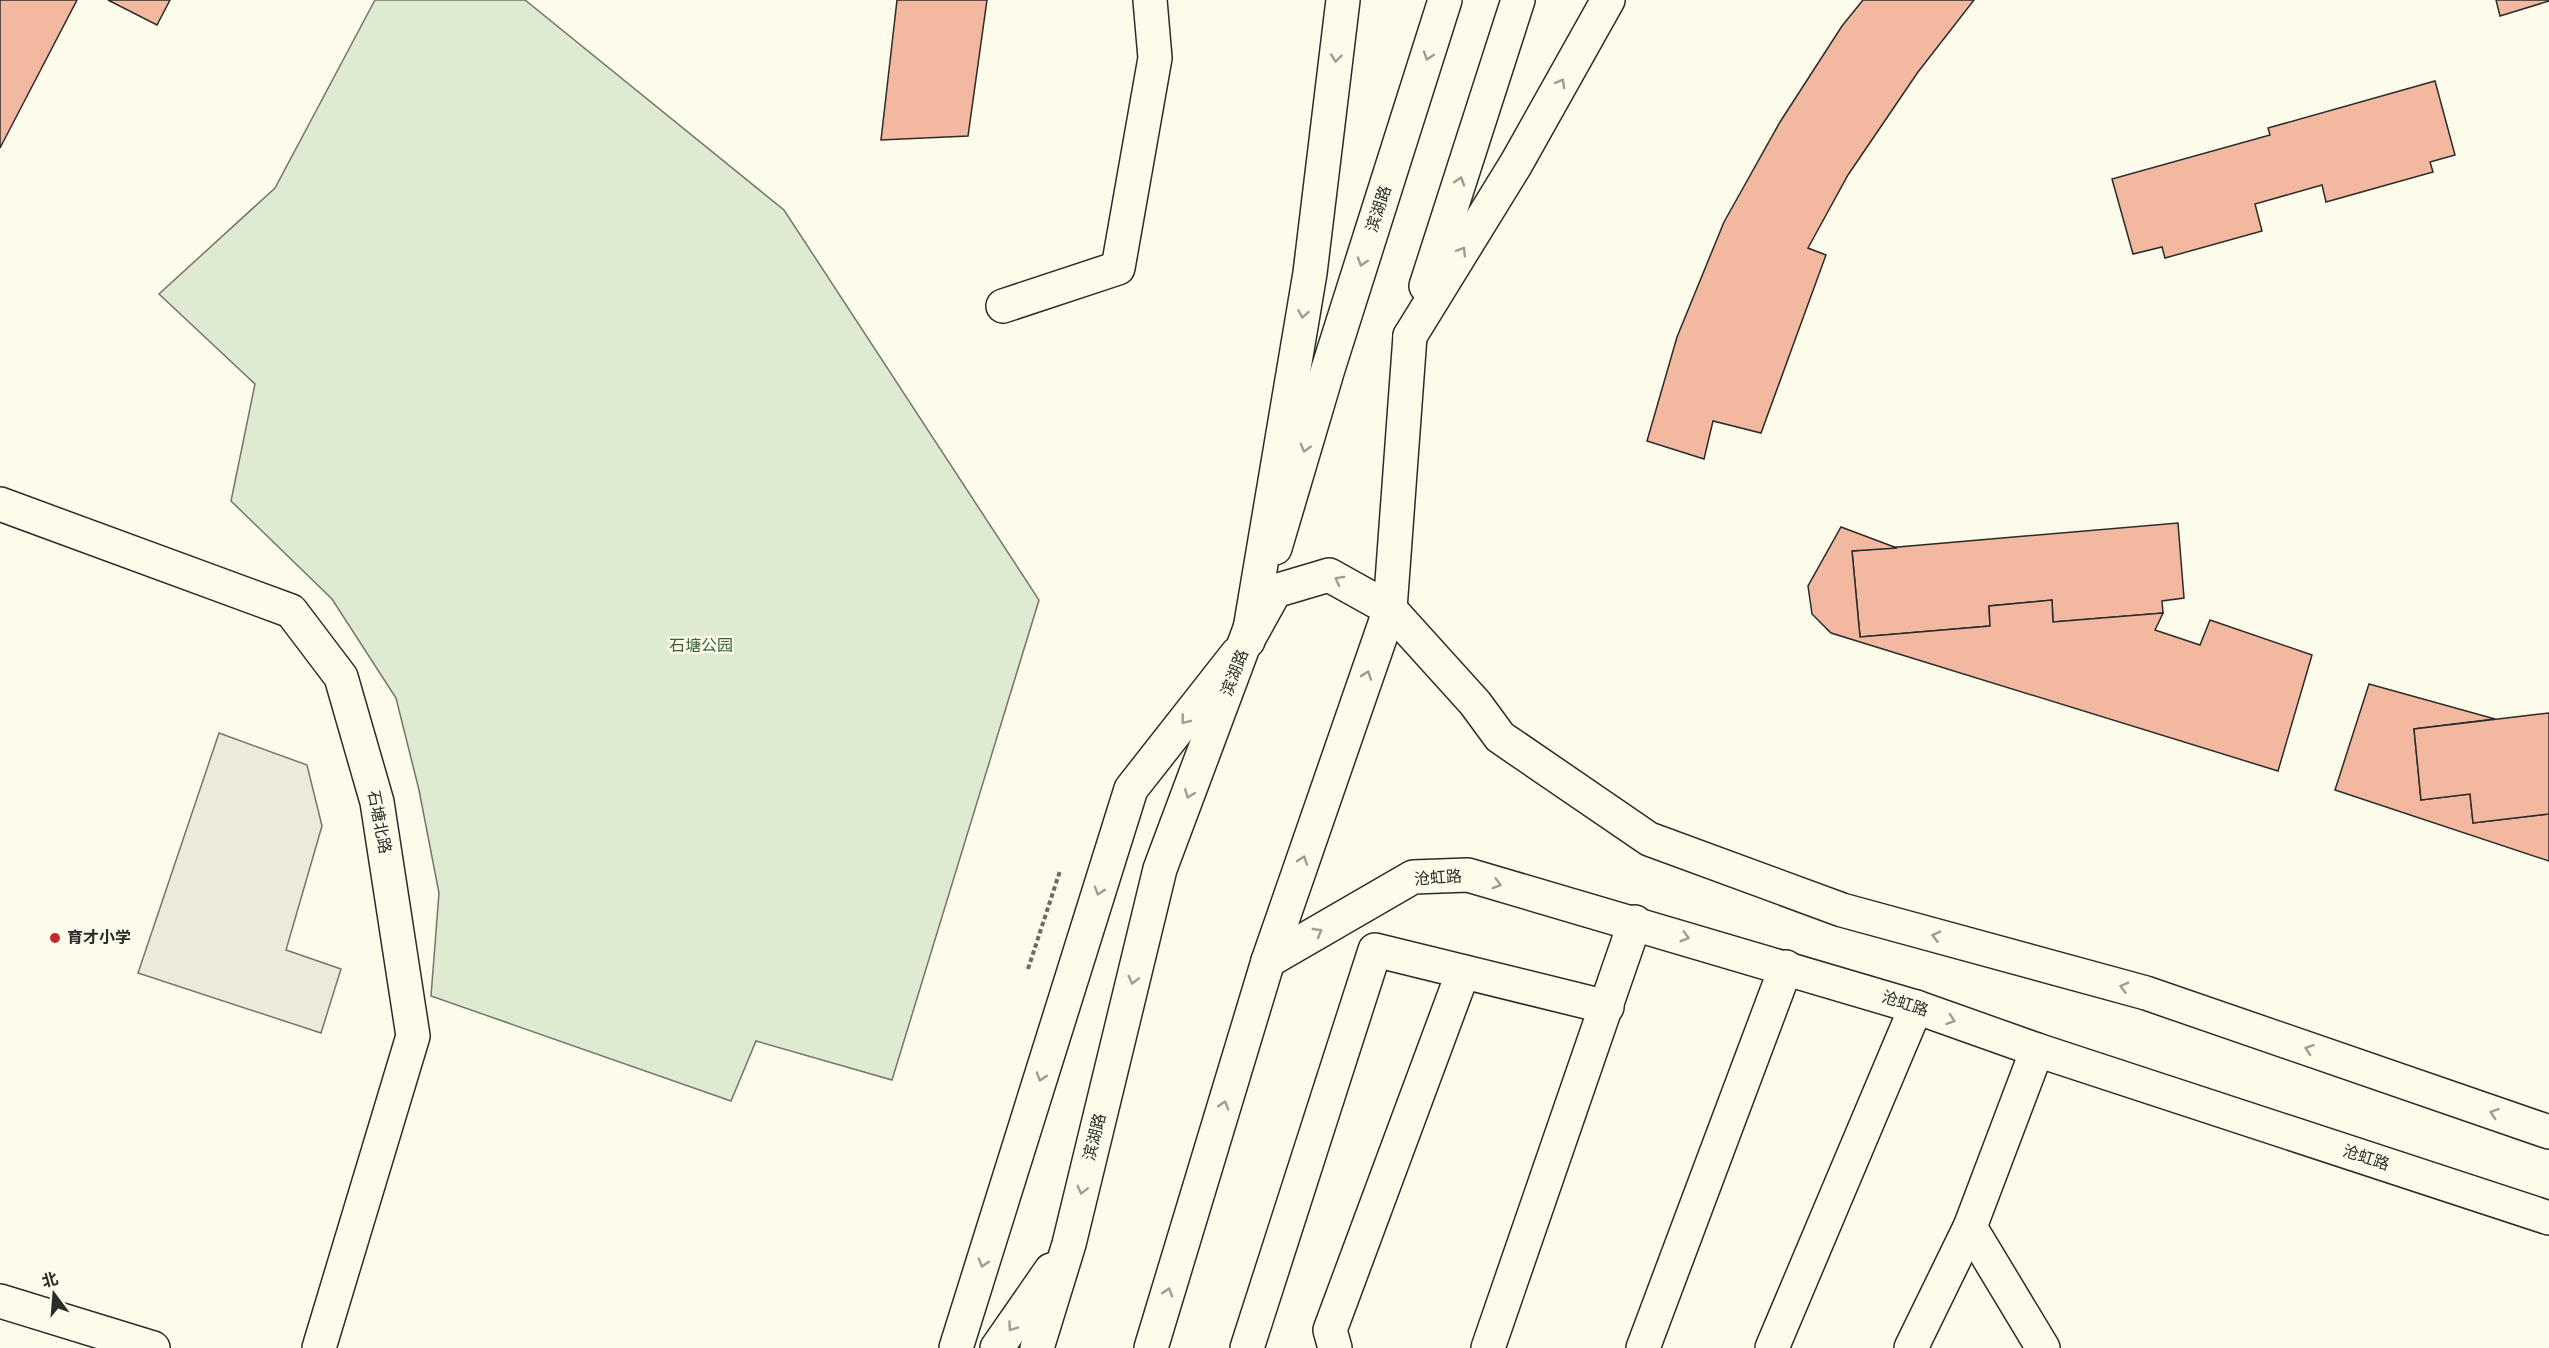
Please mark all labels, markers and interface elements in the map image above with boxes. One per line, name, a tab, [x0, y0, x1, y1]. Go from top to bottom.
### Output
one-way arrow	[1422, 50, 1435, 61]
one-way arrow	[1331, 53, 1343, 63]
one-way arrow	[1554, 79, 1566, 89]
one-way arrow	[1453, 176, 1465, 187]
street label: 滨湖路	[1361, 183, 1397, 235]
one-way arrow	[1455, 247, 1467, 257]
one-way arrow	[1357, 256, 1369, 267]
one-way arrow	[1297, 309, 1310, 319]
one-way arrow	[1300, 442, 1312, 453]
one-way arrow	[1335, 576, 1345, 587]
park label: 石塘公园	[669, 635, 733, 657]
street label: 滨湖路	[1216, 647, 1254, 699]
one-way arrow	[1360, 670, 1372, 681]
one-way arrow	[1182, 713, 1193, 724]
one-way arrow	[1184, 787, 1196, 798]
street label: 石塘北路	[362, 788, 396, 856]
one-way arrow	[1296, 855, 1308, 865]
street label: 沧虹路	[1413, 865, 1463, 891]
one-way arrow	[1492, 876, 1502, 889]
one-way arrow	[1094, 885, 1106, 896]
place label: 育才小学	[67, 927, 131, 949]
one-way arrow	[1312, 927, 1322, 939]
one-way arrow	[1679, 930, 1690, 942]
marker: 育才小学	[48, 931, 62, 945]
one-way arrow	[1931, 931, 1942, 943]
one-way arrow	[1128, 975, 1141, 985]
one-way arrow	[2120, 982, 2130, 995]
street label: 沧虹路	[1879, 986, 1931, 1022]
one-way arrow	[1945, 1012, 1956, 1025]
one-way arrow	[2304, 1044, 2315, 1057]
one-way arrow	[1036, 1071, 1048, 1082]
one-way arrow	[1217, 1100, 1229, 1111]
one-way arrow	[2489, 1107, 2500, 1120]
street label: 滨湖路	[1079, 1111, 1111, 1163]
street label: 沧虹路	[2340, 1140, 2392, 1176]
one-way arrow	[1077, 1185, 1090, 1195]
one-way arrow	[977, 1257, 990, 1268]
north arrow	[24, 1264, 84, 1324]
text: 北	[39, 1268, 61, 1293]
one-way arrow	[1161, 1287, 1173, 1298]
one-way arrow	[1008, 1320, 1019, 1331]

